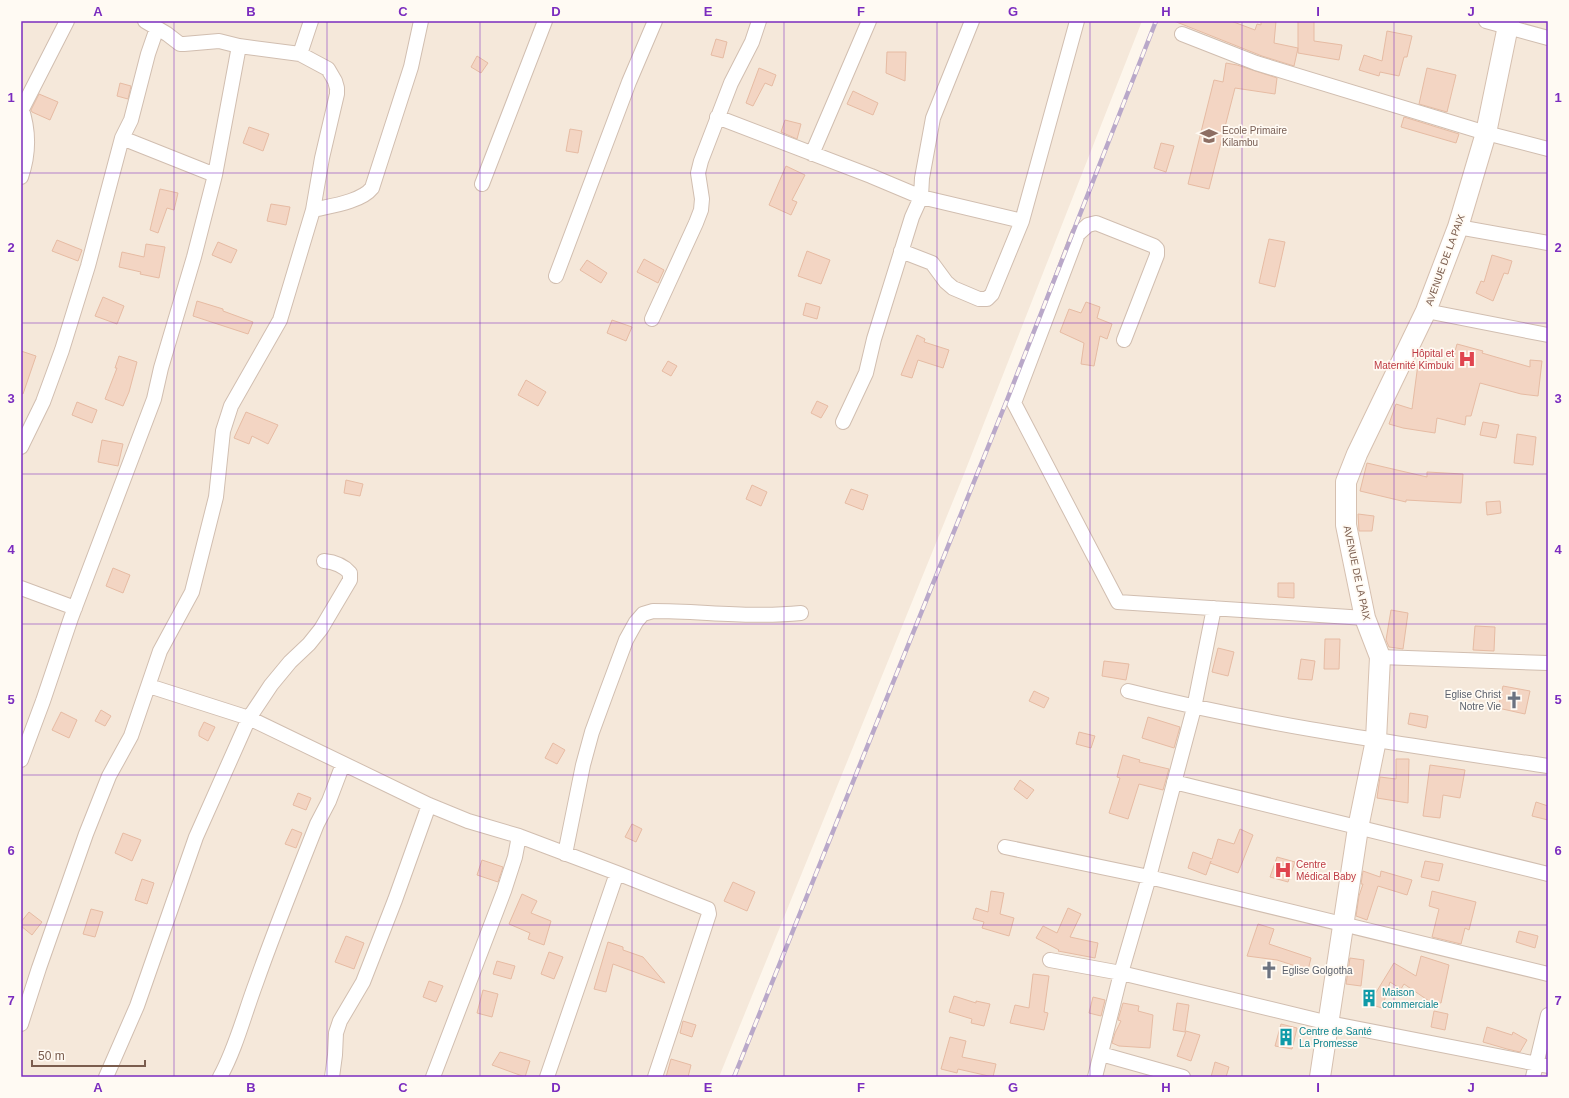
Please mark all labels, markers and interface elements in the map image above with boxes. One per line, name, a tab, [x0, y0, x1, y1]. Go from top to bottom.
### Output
text: A	[93, 4, 103, 19]
text: B	[246, 4, 256, 19]
text: C	[398, 4, 408, 19]
text: D	[551, 4, 561, 19]
text: E	[704, 4, 713, 19]
text: F	[857, 4, 865, 19]
text: G	[1008, 4, 1018, 19]
text: H	[1161, 4, 1171, 19]
text: I	[1316, 4, 1320, 19]
text: J	[1467, 4, 1475, 19]
text: 1	[7, 90, 15, 105]
text: 1	[1554, 90, 1562, 105]
place label: Ecole Primaire Kilambu	[1222, 125, 1287, 148]
school or university icon: Ecole Primaire Kilambu	[1199, 126, 1219, 146]
street label: AVENUE DE LA PAIX	[1423, 213, 1467, 307]
text: 2	[7, 240, 15, 255]
text: 2	[1554, 240, 1562, 255]
place label: Hôpital et Maternité Kimbuki	[1374, 348, 1454, 371]
hospital icon: Hôpital et Maternité Kimbuki	[1457, 349, 1477, 369]
text: 3	[7, 391, 15, 406]
text: 3	[1554, 391, 1562, 406]
street label: AVENUE DE LA PAIX	[1342, 525, 1372, 622]
text: 4	[7, 542, 15, 557]
text: 4	[1554, 542, 1562, 557]
place label: Eglise Christ Notre Vie	[1445, 689, 1501, 712]
church icon: Eglise Christ Notre Vie	[1504, 690, 1524, 710]
text: 5	[7, 692, 15, 707]
text: 5	[1554, 692, 1562, 707]
text: 6	[7, 843, 15, 858]
text: 6	[1554, 843, 1562, 858]
place label: Centre Médical Baby	[1296, 859, 1356, 882]
hospital icon: Centre Médical Baby	[1273, 860, 1293, 880]
church icon: Eglise Golgotha	[1259, 960, 1279, 980]
place label: Eglise Golgotha	[1282, 965, 1353, 976]
place label: Maison commerciale	[1382, 987, 1439, 1010]
building icon: Maison commerciale	[1359, 988, 1379, 1008]
text: 7	[7, 993, 15, 1008]
text: 7	[1554, 993, 1562, 1008]
place label: Centre de Santé La Promesse	[1299, 1026, 1372, 1049]
building icon: Centre de Santé La Promesse	[1276, 1027, 1296, 1047]
scale bar	[32, 1042, 145, 1068]
text: 50 m	[38, 1049, 65, 1063]
text: A	[93, 1080, 103, 1095]
text: B	[246, 1080, 256, 1095]
text: C	[398, 1080, 408, 1095]
text: D	[551, 1080, 561, 1095]
text: E	[704, 1080, 713, 1095]
text: F	[857, 1080, 865, 1095]
text: G	[1008, 1080, 1018, 1095]
text: H	[1161, 1080, 1171, 1095]
text: I	[1316, 1080, 1320, 1095]
text: J	[1467, 1080, 1475, 1095]

